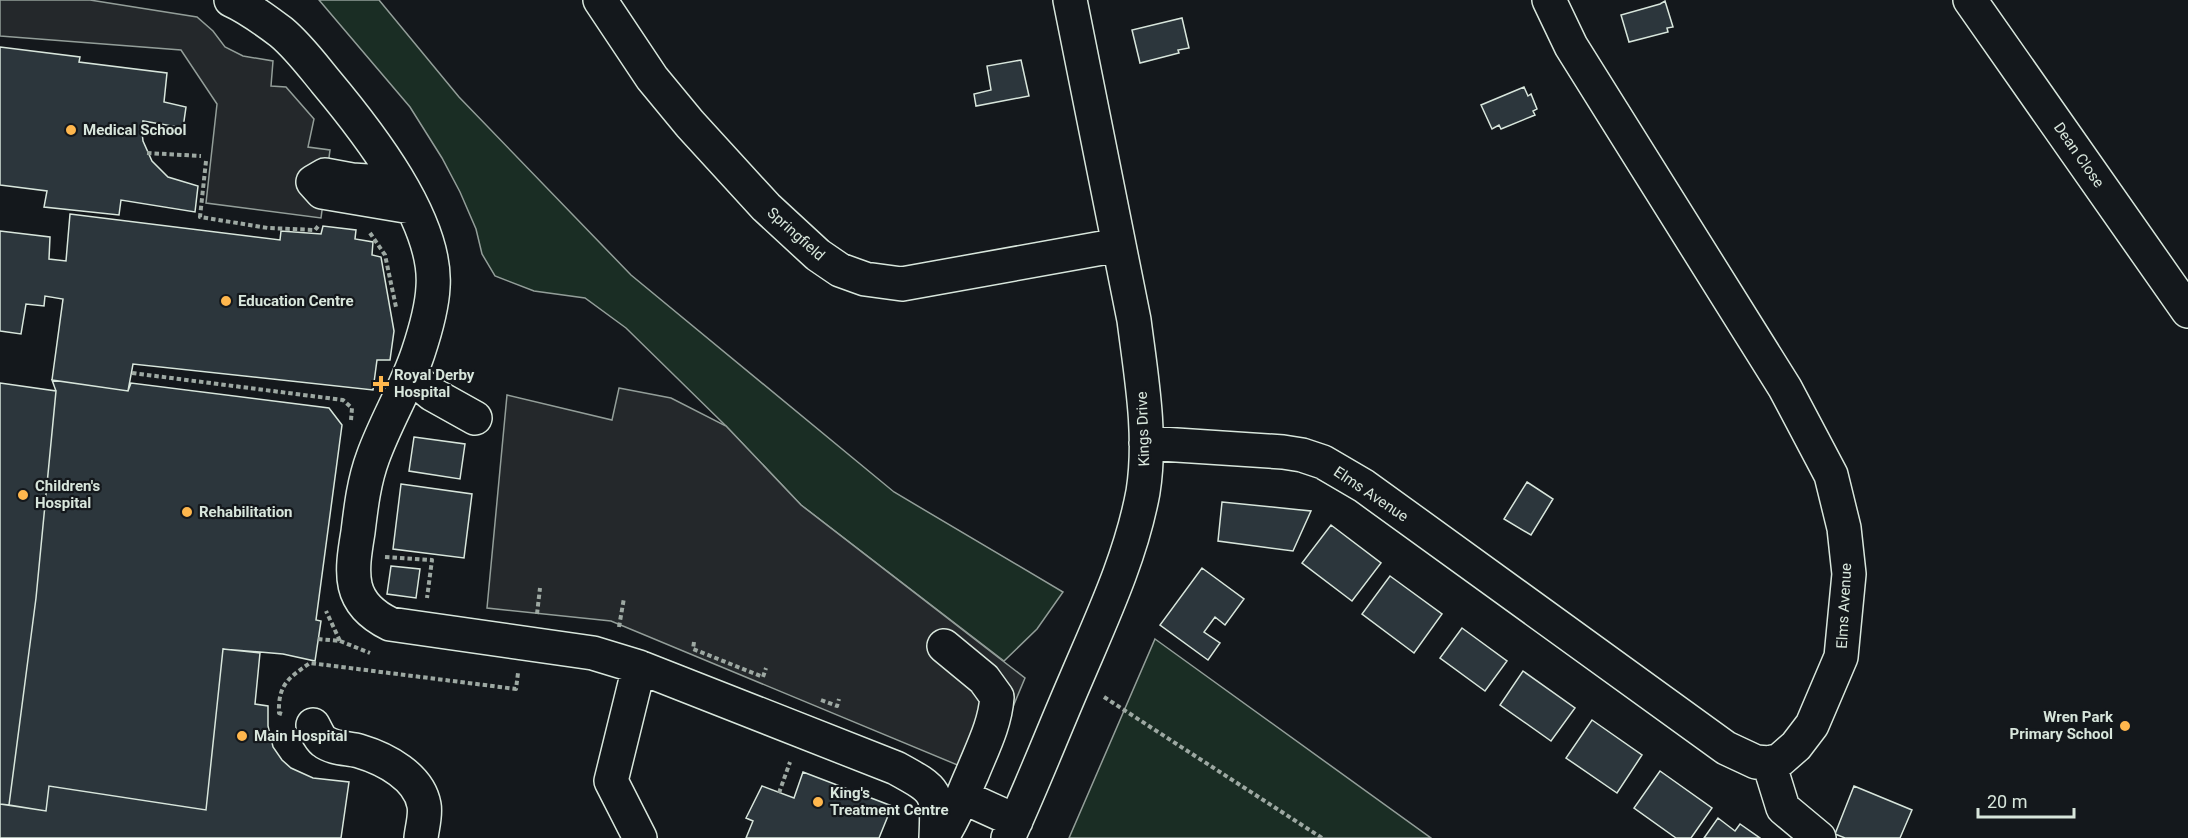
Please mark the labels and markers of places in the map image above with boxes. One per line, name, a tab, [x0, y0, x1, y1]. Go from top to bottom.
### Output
place label: Medical School	[83, 121, 187, 139]
marker: Medical School	[64, 123, 78, 137]
place label: Education Centre	[238, 292, 354, 310]
marker: Education Centre	[219, 294, 233, 308]
place label: Royal Derby Hospital	[394, 366, 475, 401]
marker: Royal Derby Hospital	[372, 375, 390, 393]
place label: Children's Hospital	[35, 477, 101, 512]
marker: Children's Hospital	[16, 488, 30, 502]
place label: Rehabilitation	[199, 503, 293, 521]
marker: Rehabilitation	[180, 505, 194, 519]
place label: Wren Park Primary School	[2010, 708, 2114, 743]
marker: Wren Park Primary School	[2118, 719, 2132, 733]
place label: Main Hospital	[254, 727, 348, 745]
marker: Main Hospital	[235, 729, 249, 743]
place label: King's Treatment Centre	[830, 784, 949, 819]
marker: King's Treatment Centre	[811, 795, 825, 809]

